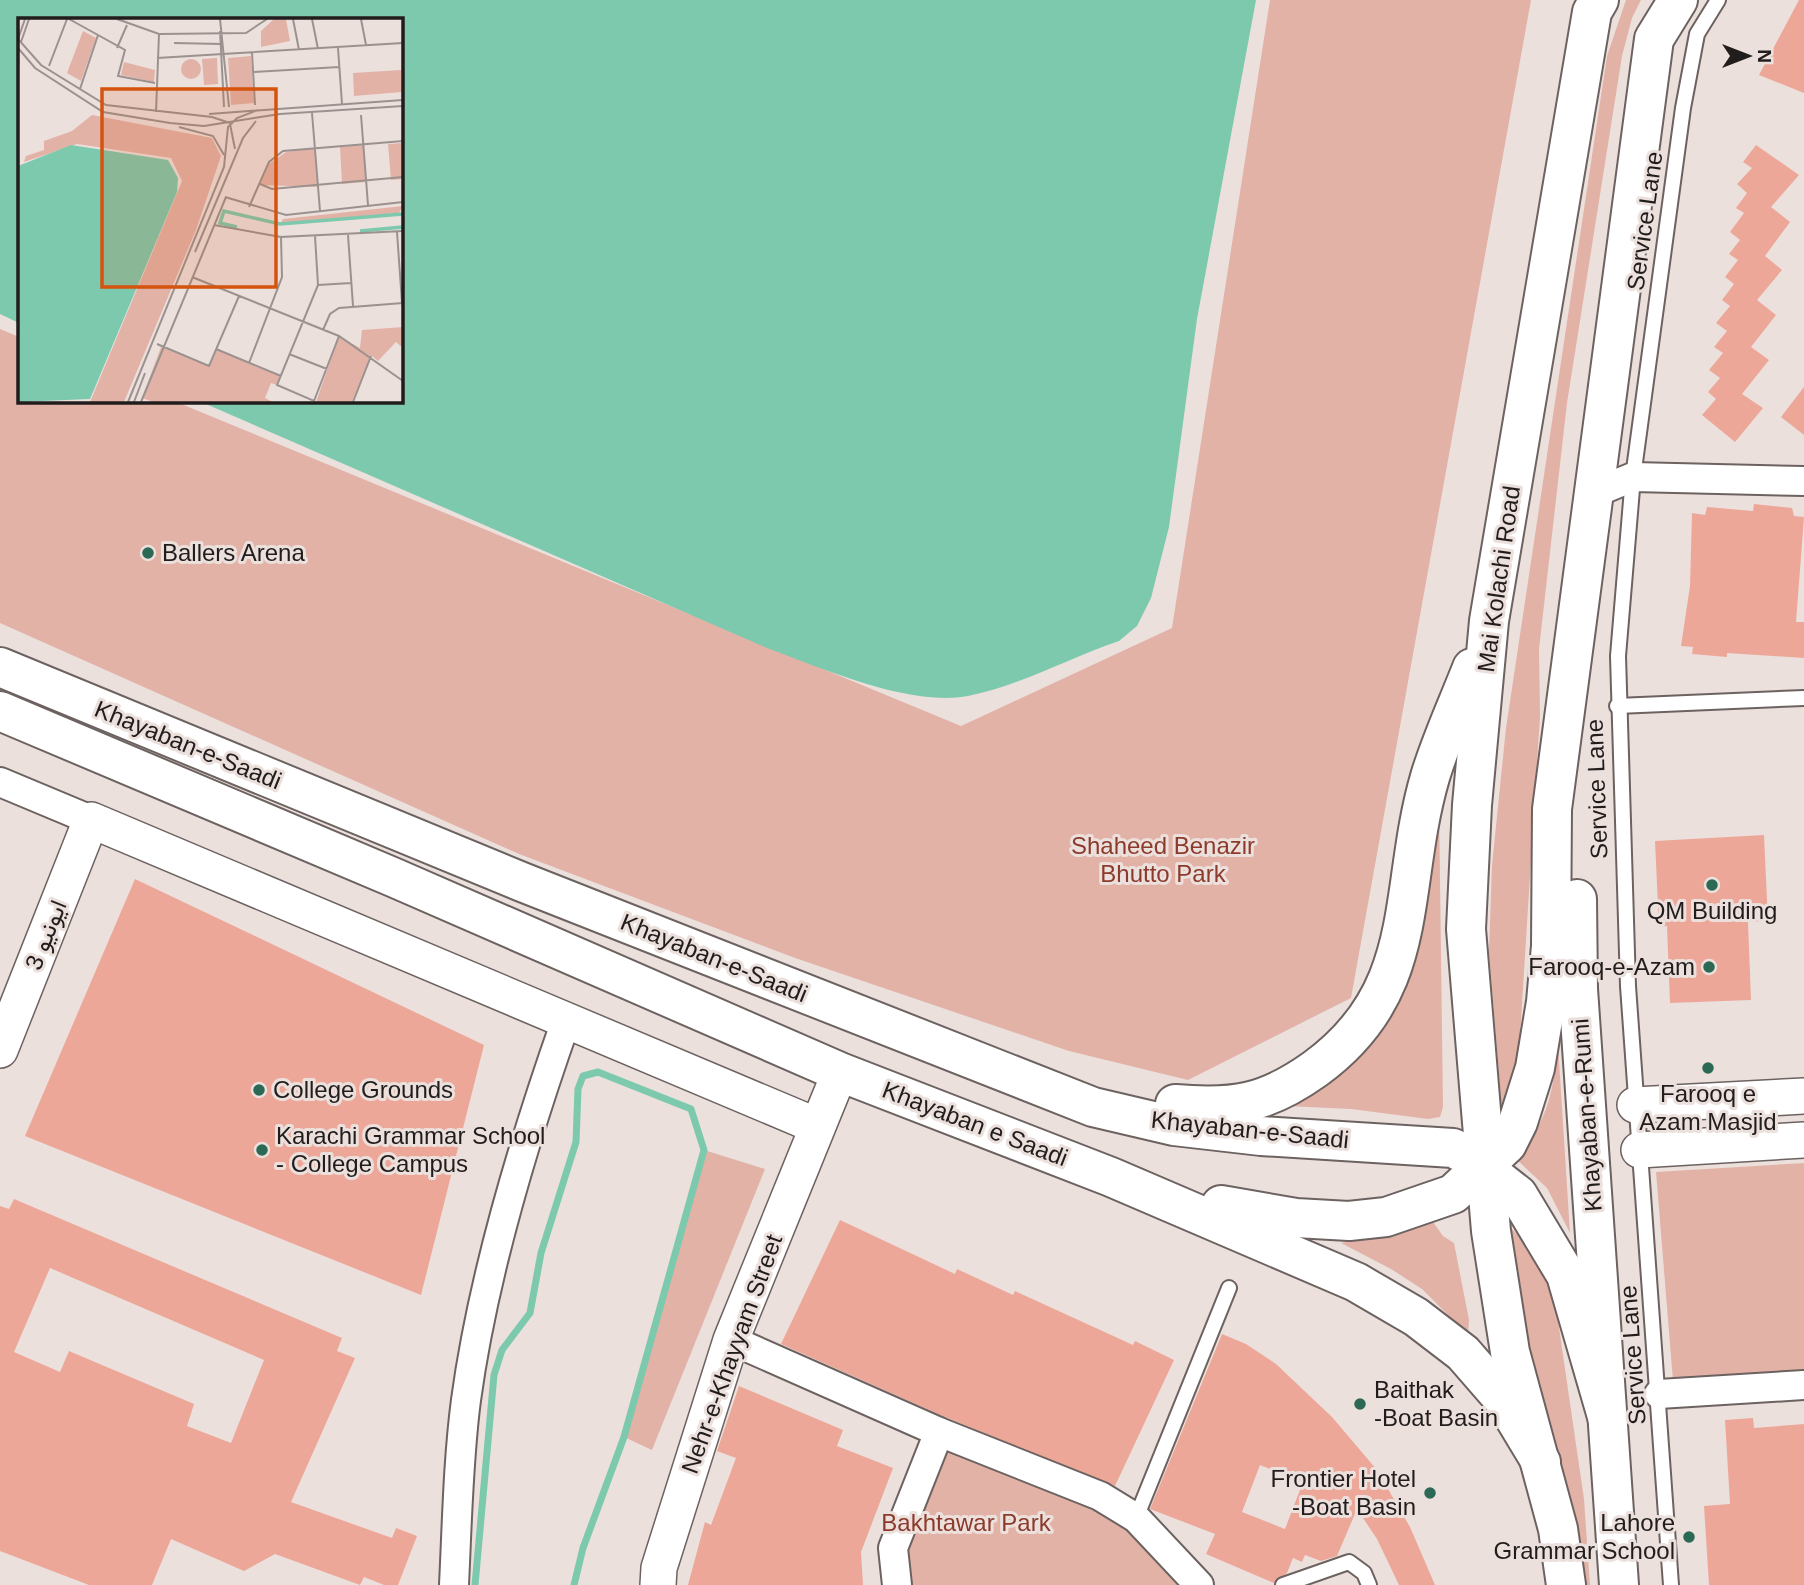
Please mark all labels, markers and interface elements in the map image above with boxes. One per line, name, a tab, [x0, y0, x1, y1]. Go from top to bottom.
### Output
inset map	[18, 18, 402, 402]
north arrow	[1713, 21, 1783, 91]
text: N	[1754, 49, 1775, 63]
street label: Service Lane	[1621, 150, 1668, 292]
street label: Mai Kolachi Road	[1472, 484, 1525, 674]
place label: Ballers Arena	[162, 539, 305, 566]
marker: Ballers Arena	[140, 545, 156, 561]
street label: Khayaban-e-Saadi	[91, 695, 285, 794]
street label: Service Lane	[1581, 719, 1612, 859]
park label: Shaheed Benazir Bhutto Park	[1071, 832, 1255, 887]
marker: QM Building	[1704, 877, 1720, 893]
street label: ایونیو 3	[19, 896, 73, 974]
place label: QM Building	[1647, 897, 1777, 924]
street label: Khayaban-e-Saadi	[617, 908, 811, 1007]
place label: Farooq-e-Azam	[1528, 953, 1695, 980]
marker: Farooq-e-Azam	[1701, 959, 1717, 975]
street label: Khayaban-e-Rumi	[1566, 1018, 1607, 1212]
marker: Farooq e Azam Masjid	[1700, 1060, 1716, 1076]
place label: College Grounds	[273, 1076, 453, 1103]
street label: Khayaban e Saadi	[879, 1076, 1072, 1171]
place label: Farooq e Azam Masjid	[1639, 1080, 1777, 1135]
marker: College Grounds	[251, 1082, 267, 1098]
street label: Khayaban-e-Saadi	[1150, 1106, 1350, 1153]
place label: Karachi Grammar School - College Campus	[276, 1122, 545, 1177]
marker: Karachi Grammar School - College Campus	[254, 1142, 270, 1158]
street label: Nehr-e-Khayyam Street	[676, 1230, 787, 1477]
street label: Service Lane	[1614, 1284, 1651, 1426]
place label: Baithak -Boat Basin	[1374, 1376, 1498, 1431]
marker: Baithak -Boat Basin	[1352, 1396, 1368, 1412]
place label: Frontier Hotel -Boat Basin	[1271, 1465, 1416, 1520]
marker: Frontier Hotel -Boat Basin	[1422, 1485, 1438, 1501]
park label: Bakhtawar Park	[881, 1509, 1052, 1536]
place label: Lahore Grammar School	[1494, 1509, 1675, 1564]
marker: Lahore Grammar School	[1681, 1529, 1697, 1545]

